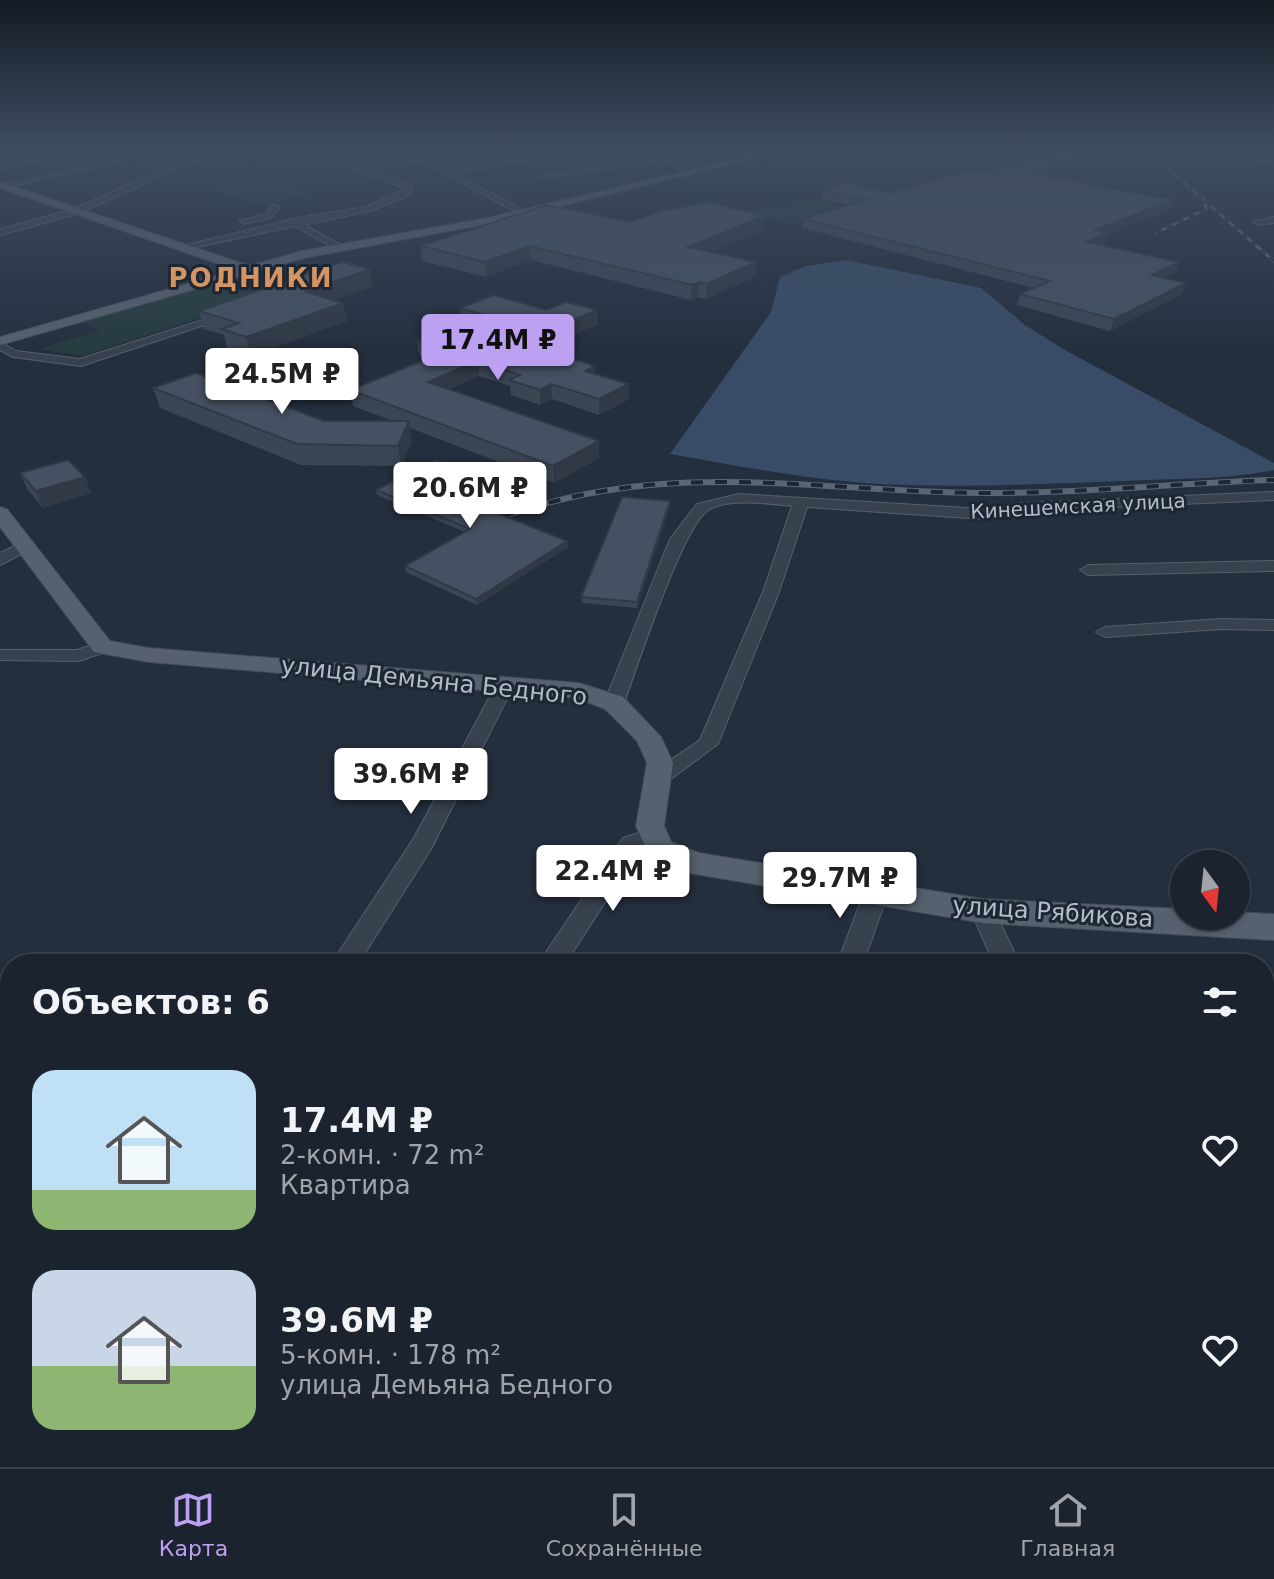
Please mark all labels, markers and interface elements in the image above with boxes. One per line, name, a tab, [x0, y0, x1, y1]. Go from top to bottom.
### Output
district label: РОДНИКИ	[169, 263, 333, 293]
pin: 17.4M ₽	[424, 314, 572, 382]
text: 17.4M ₽	[439, 325, 557, 355]
pin: 24.5M ₽	[208, 348, 356, 416]
text: 24.5M ₽	[223, 359, 341, 389]
pin: 20.6M ₽	[396, 462, 544, 530]
text: 20.6M ₽	[411, 473, 529, 503]
street label: Кинешемская улица	[970, 488, 1186, 524]
street label: улица Демьяна Бедного	[280, 651, 588, 711]
pin: 39.6M ₽	[337, 748, 485, 816]
text: 39.6M ₽	[352, 759, 470, 789]
pin: 22.4M ₽	[539, 845, 687, 913]
north arrow	[1170, 850, 1250, 930]
map controls	[1170, 850, 1250, 930]
pin: 29.7M ₽	[766, 852, 914, 920]
text: 22.4M ₽	[554, 856, 672, 886]
text: 29.7M ₽	[781, 863, 899, 893]
street label: улица Рябикова	[952, 891, 1154, 933]
icon: filters	[1198, 980, 1242, 1024]
text: Объектов: 6	[32, 982, 270, 1022]
text: 17.4M ₽	[280, 1100, 433, 1140]
icon: home	[96, 1102, 192, 1198]
icon: heart	[1198, 1128, 1242, 1172]
text: 2-комн. · 72 m²	[280, 1140, 484, 1170]
text: Квартира	[280, 1170, 411, 1200]
text: 39.6M ₽	[280, 1300, 433, 1340]
icon: home	[96, 1302, 192, 1398]
icon: heart	[1198, 1328, 1242, 1372]
text: 5-комн. · 178 m²	[280, 1340, 501, 1370]
text: улица Демьяна Бедного	[280, 1370, 613, 1400]
tab: Карта	[159, 1488, 228, 1561]
tab: Сохранённые	[546, 1488, 703, 1561]
tab: Главная	[1020, 1488, 1115, 1561]

